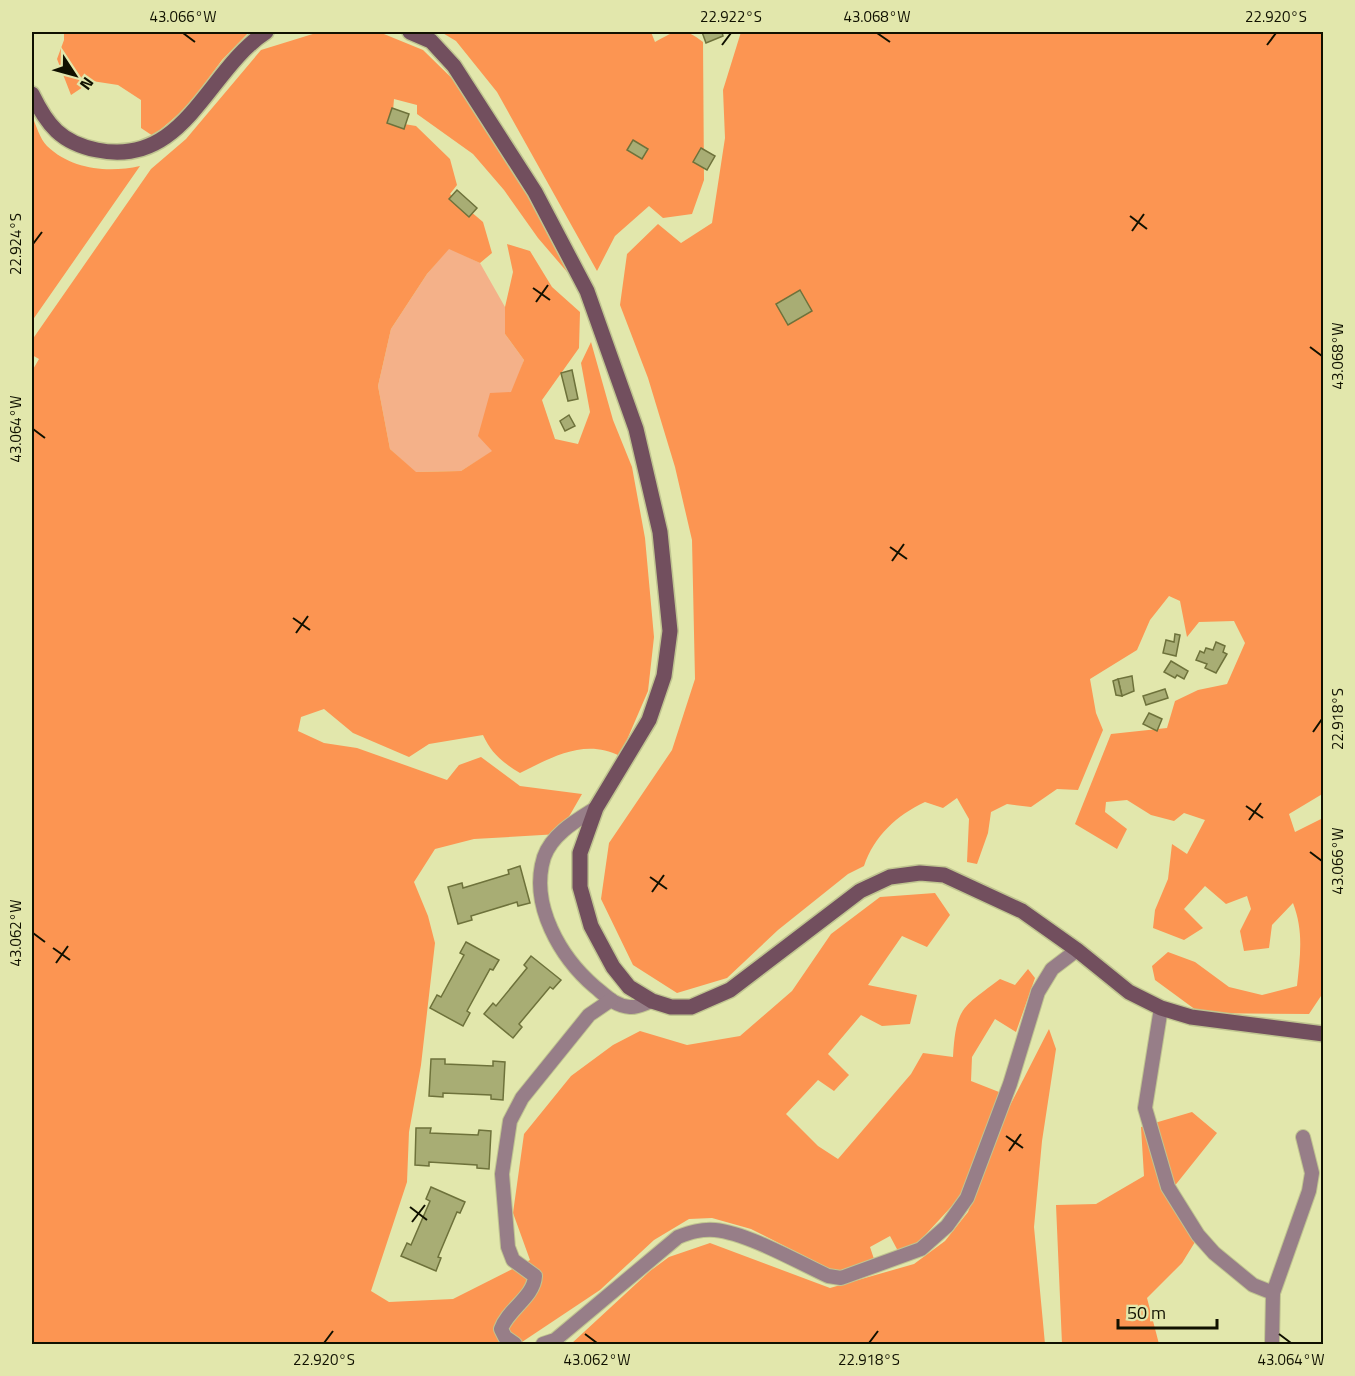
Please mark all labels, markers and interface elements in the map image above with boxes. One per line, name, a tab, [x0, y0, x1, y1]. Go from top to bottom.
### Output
text: 43.066°W	[150, 5, 216, 28]
text: 22.922°S	[700, 5, 762, 28]
text: 43.068°W	[844, 5, 910, 28]
text: 22.920°S	[1245, 5, 1307, 28]
north arrow	[45, 45, 105, 105]
text: N	[74, 72, 100, 95]
text: 22.924°S	[4, 213, 27, 275]
text: 43.068°W	[1326, 323, 1349, 389]
text: 43.064°W	[4, 396, 27, 462]
text: 22.918°S	[1326, 688, 1349, 750]
text: 43.066°W	[1326, 828, 1349, 894]
text: 43.062°W	[4, 900, 27, 966]
scale bar	[1118, 1292, 1217, 1330]
text: 50 m	[1127, 1299, 1166, 1326]
text: 22.920°S	[293, 1348, 355, 1371]
text: 43.062°W	[564, 1348, 630, 1371]
text: 22.918°S	[838, 1348, 900, 1371]
text: 43.064°W	[1258, 1348, 1324, 1371]

